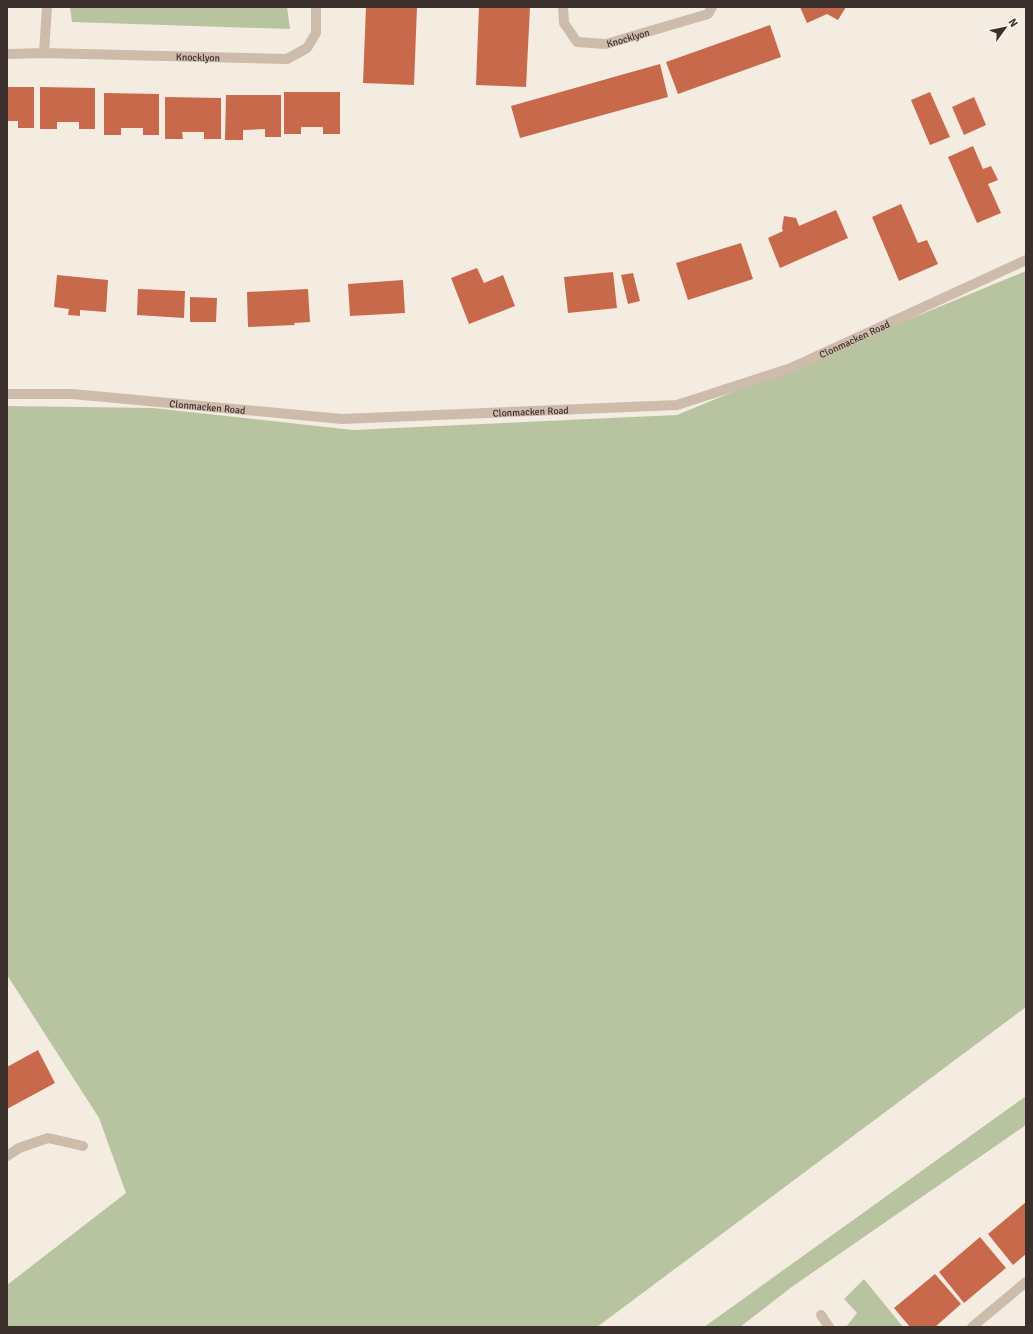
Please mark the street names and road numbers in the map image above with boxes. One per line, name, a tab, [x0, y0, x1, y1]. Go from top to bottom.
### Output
street label: Knocklyon	[605, 26, 651, 51]
street label: Knocklyon	[176, 51, 220, 64]
street label: Clonmacken Road	[818, 318, 892, 361]
street label: Clonmacken Road	[169, 398, 246, 417]
street label: Clonmacken Road	[492, 405, 569, 420]

